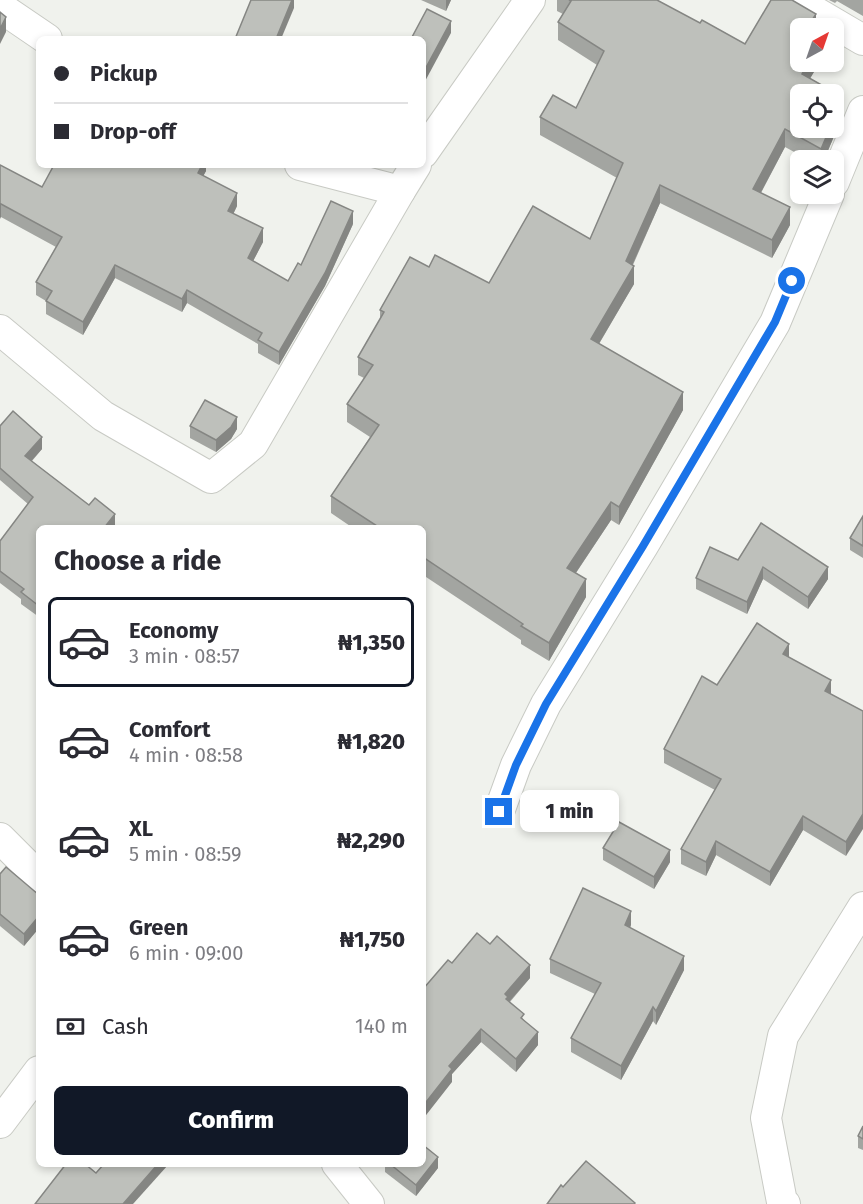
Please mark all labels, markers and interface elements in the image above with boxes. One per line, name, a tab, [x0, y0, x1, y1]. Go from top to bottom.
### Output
north arrow	[790, 18, 844, 72]
map controls	[790, 18, 844, 204]
text: Pickup	[90, 60, 158, 87]
button: locate	[790, 84, 844, 138]
text: Drop-off	[90, 118, 176, 145]
button: layers	[790, 150, 844, 204]
route start	[778, 267, 805, 294]
text: Choose a ride	[54, 545, 221, 577]
icon: car	[57, 615, 111, 669]
text: Economy	[129, 617, 218, 644]
text: ₦1,350	[338, 629, 405, 656]
text: 3 min · 08:57	[129, 644, 240, 668]
icon: car	[57, 714, 111, 768]
text: Comfort	[129, 716, 210, 743]
text: ₦1,820	[338, 728, 405, 755]
text: 4 min · 08:58	[129, 743, 243, 767]
callout: 1 min	[520, 791, 619, 833]
route end	[485, 798, 512, 825]
text: 1 min	[546, 799, 593, 823]
icon: car	[57, 813, 111, 867]
text: XL	[129, 815, 153, 842]
text: ₦2,290	[337, 827, 405, 854]
text: 5 min · 08:59	[129, 842, 242, 866]
icon: car	[57, 912, 111, 966]
text: Green	[129, 914, 188, 941]
text: ₦1,750	[340, 926, 405, 953]
text: 6 min · 09:00	[129, 941, 243, 965]
icon: cash	[54, 1010, 87, 1043]
text: Cash	[102, 1013, 149, 1040]
text: 140 m	[355, 1014, 408, 1038]
button: Confirm	[54, 1086, 408, 1155]

